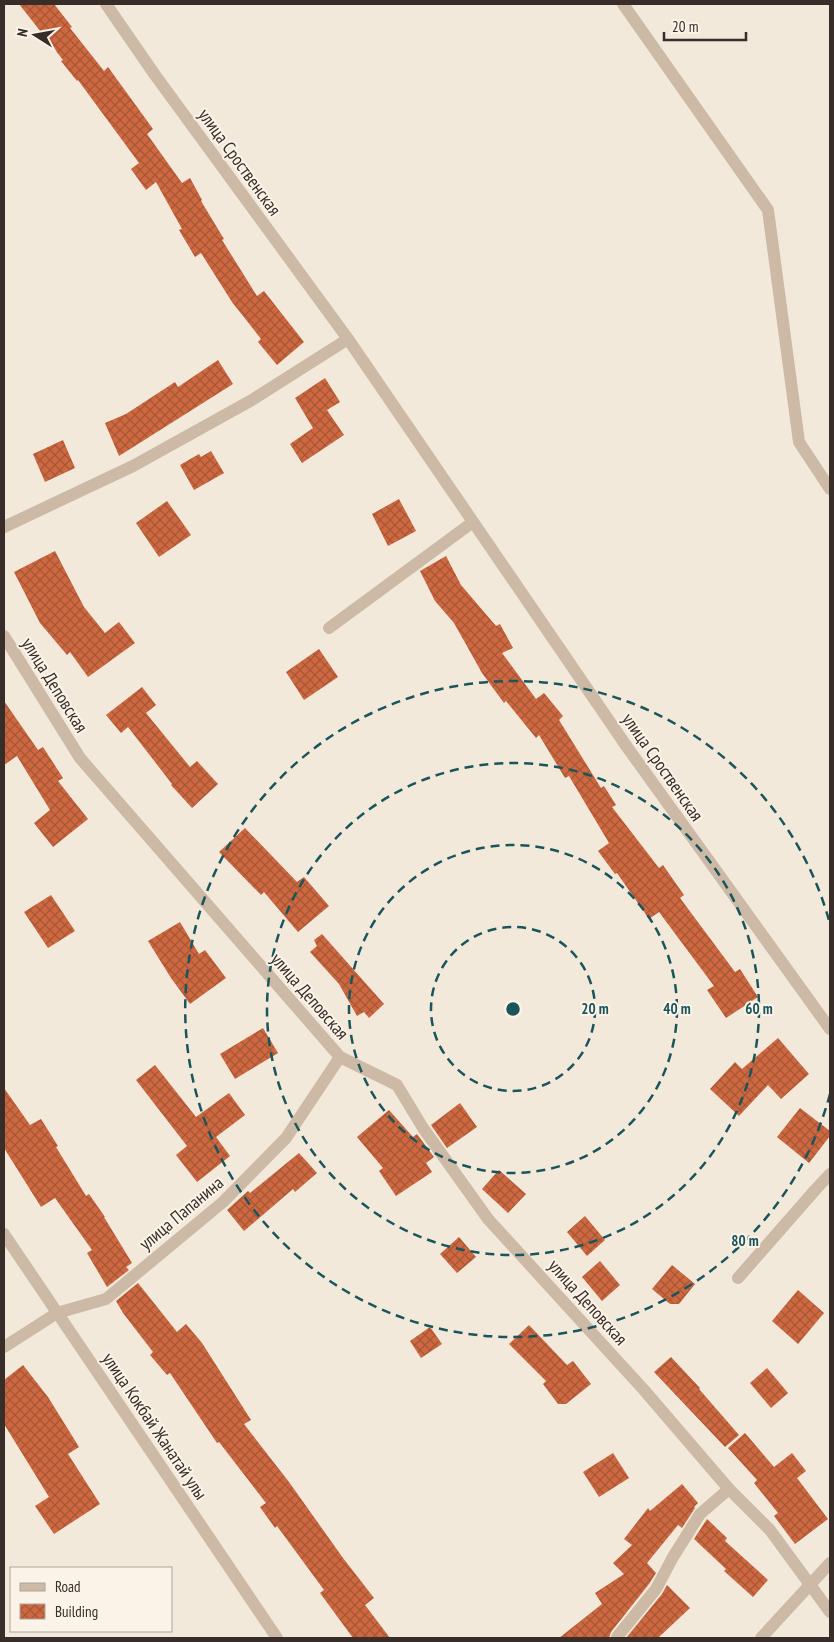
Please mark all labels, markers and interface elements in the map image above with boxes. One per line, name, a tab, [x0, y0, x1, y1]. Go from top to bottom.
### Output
north arrow	[10, 10, 60, 60]
scale bar	[664, 10, 746, 42]
text: 20 m	[672, 17, 698, 36]
text: N	[13, 27, 32, 38]
street label: улица Сроственская	[193, 104, 287, 220]
street label: улица Деповская	[17, 633, 93, 737]
street label: улица Сроственская	[617, 709, 709, 825]
street label: улица Деповская	[266, 948, 354, 1044]
text: 20 m	[581, 999, 609, 1018]
text: 40 m	[663, 999, 691, 1018]
text: 60 m	[745, 999, 773, 1018]
centre of rings	[504, 1000, 522, 1018]
street label: улица Папанина	[134, 1171, 228, 1255]
text: 80 m	[731, 1231, 759, 1250]
street label: улица Деповская	[543, 1254, 633, 1350]
street label: улица Кокбай Жанатай улы	[97, 1348, 213, 1504]
legend	[10, 1567, 172, 1632]
text: Road	[55, 1577, 81, 1596]
text: Building	[55, 1602, 98, 1621]

